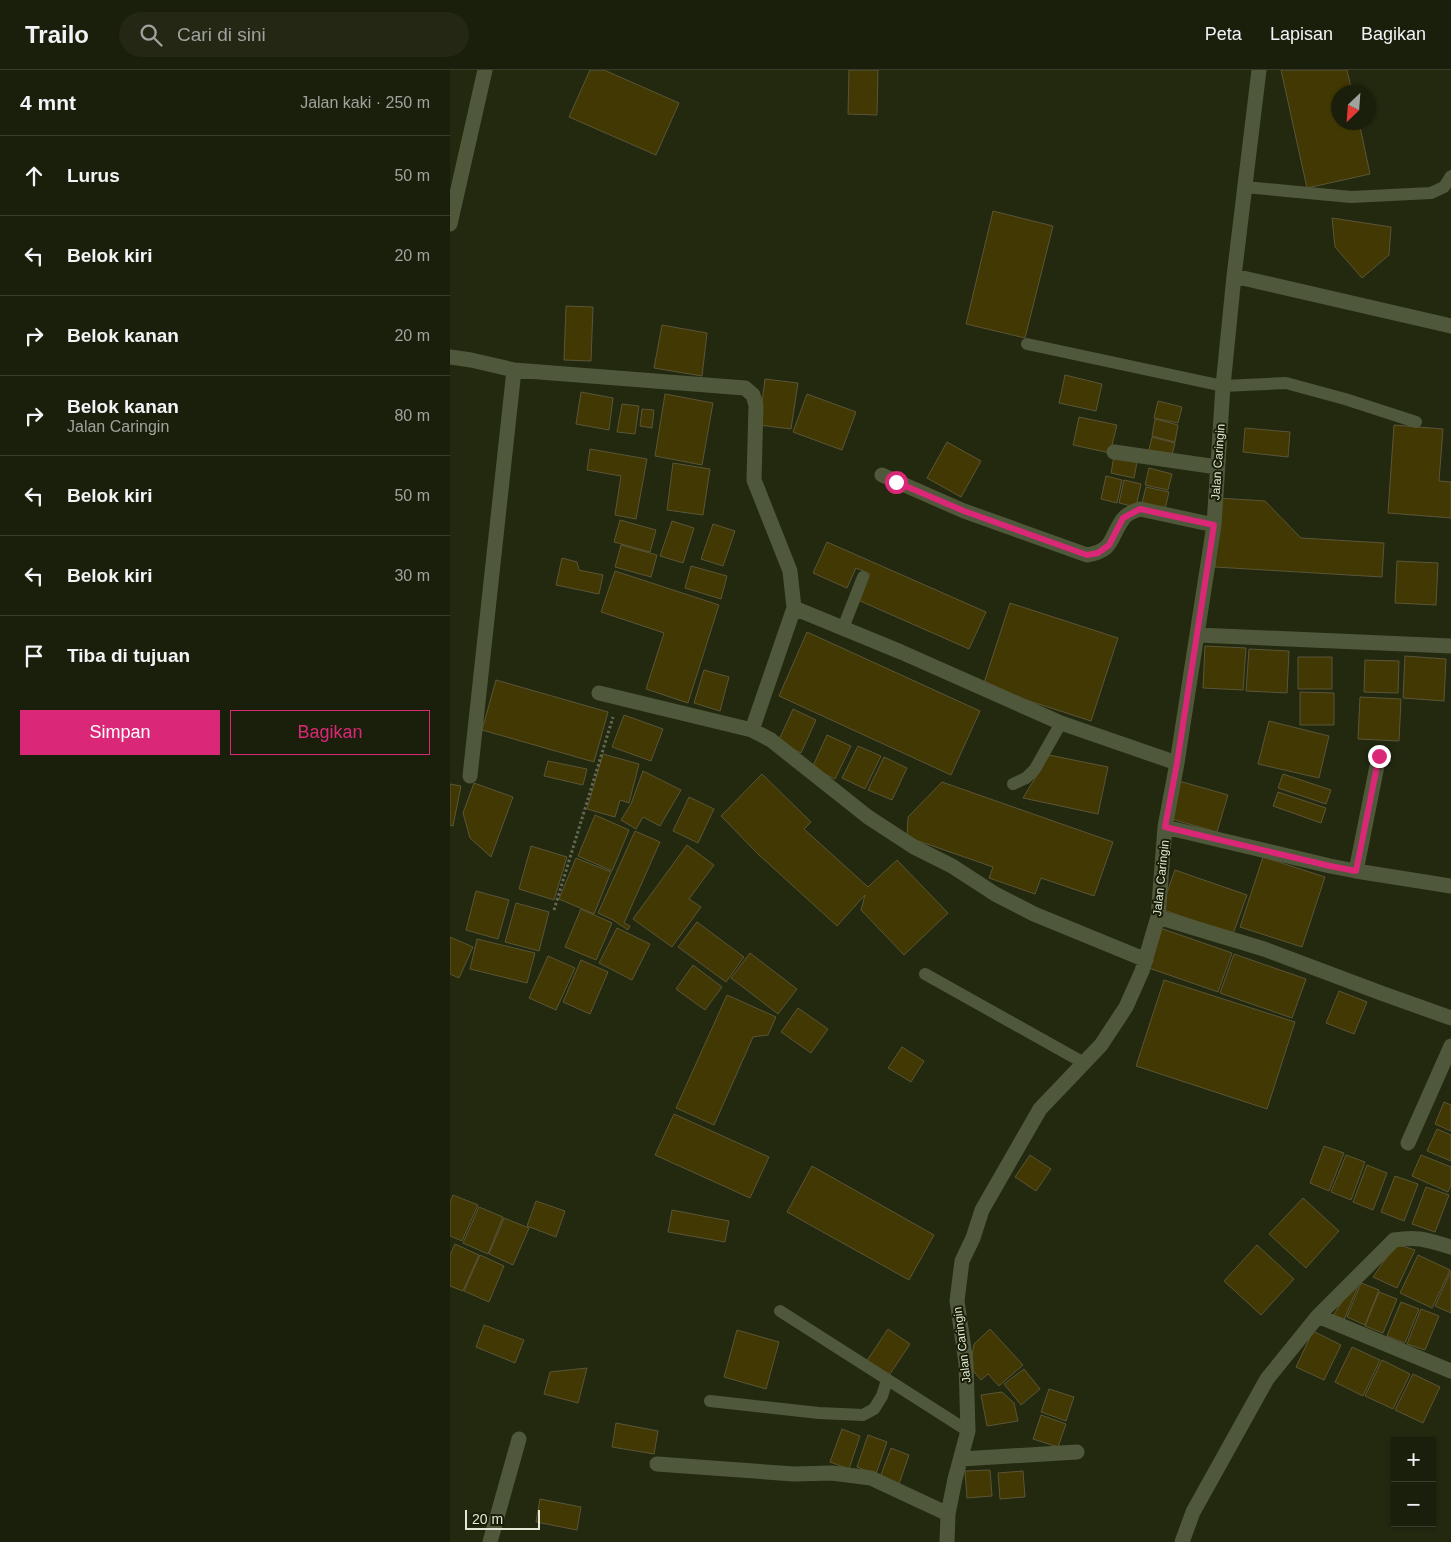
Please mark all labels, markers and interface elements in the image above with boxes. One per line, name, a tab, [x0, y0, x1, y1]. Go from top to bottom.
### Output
search box	[119, 12, 469, 57]
text: Trailo	[25, 21, 89, 48]
icon: search	[137, 21, 165, 49]
text: Cari di sini	[177, 24, 266, 45]
text: Peta	[1205, 24, 1242, 44]
text: Lapisan	[1270, 24, 1333, 44]
text: Bagikan	[1361, 24, 1426, 44]
north arrow	[1331, 85, 1376, 130]
text: 4 mnt	[20, 91, 76, 114]
text: Jalan kaki · 250 m	[300, 94, 430, 111]
icon: ahead	[20, 162, 48, 190]
text: Lurus	[67, 165, 120, 186]
text: 50 m	[394, 167, 430, 184]
icon: left	[20, 242, 48, 270]
text: Belok kiri	[67, 245, 153, 266]
text: 20 m	[394, 247, 430, 264]
icon: right	[20, 322, 48, 350]
text: Belok kanan	[67, 325, 179, 346]
text: 20 m	[394, 327, 430, 344]
text: Belok kanan	[67, 396, 179, 417]
icon: right	[20, 402, 48, 430]
text: 80 m	[394, 407, 430, 424]
text: Jalan Caringin	[67, 418, 169, 435]
street label: Jalan Caringin	[1208, 423, 1228, 501]
route start	[885, 471, 908, 494]
icon: left	[20, 482, 48, 510]
text: Belok kiri	[67, 485, 153, 506]
text: 50 m	[394, 487, 430, 504]
icon: left	[20, 562, 48, 590]
text: Belok kiri	[67, 565, 153, 586]
text: 30 m	[394, 567, 430, 584]
icon: arrive	[20, 642, 48, 670]
text: Tiba di tujuan	[67, 645, 190, 666]
button: Simpan	[20, 710, 220, 755]
button: Bagikan	[230, 710, 430, 755]
route end	[1368, 745, 1391, 768]
street label: Jalan Caringin	[1150, 839, 1172, 917]
street label: Jalan Caringin	[950, 1306, 974, 1384]
map controls	[1391, 1437, 1436, 1527]
button: +	[1391, 1437, 1436, 1482]
button: −	[1391, 1482, 1436, 1527]
scale bar	[465, 1507, 540, 1530]
text: 20 m	[472, 1511, 503, 1527]

